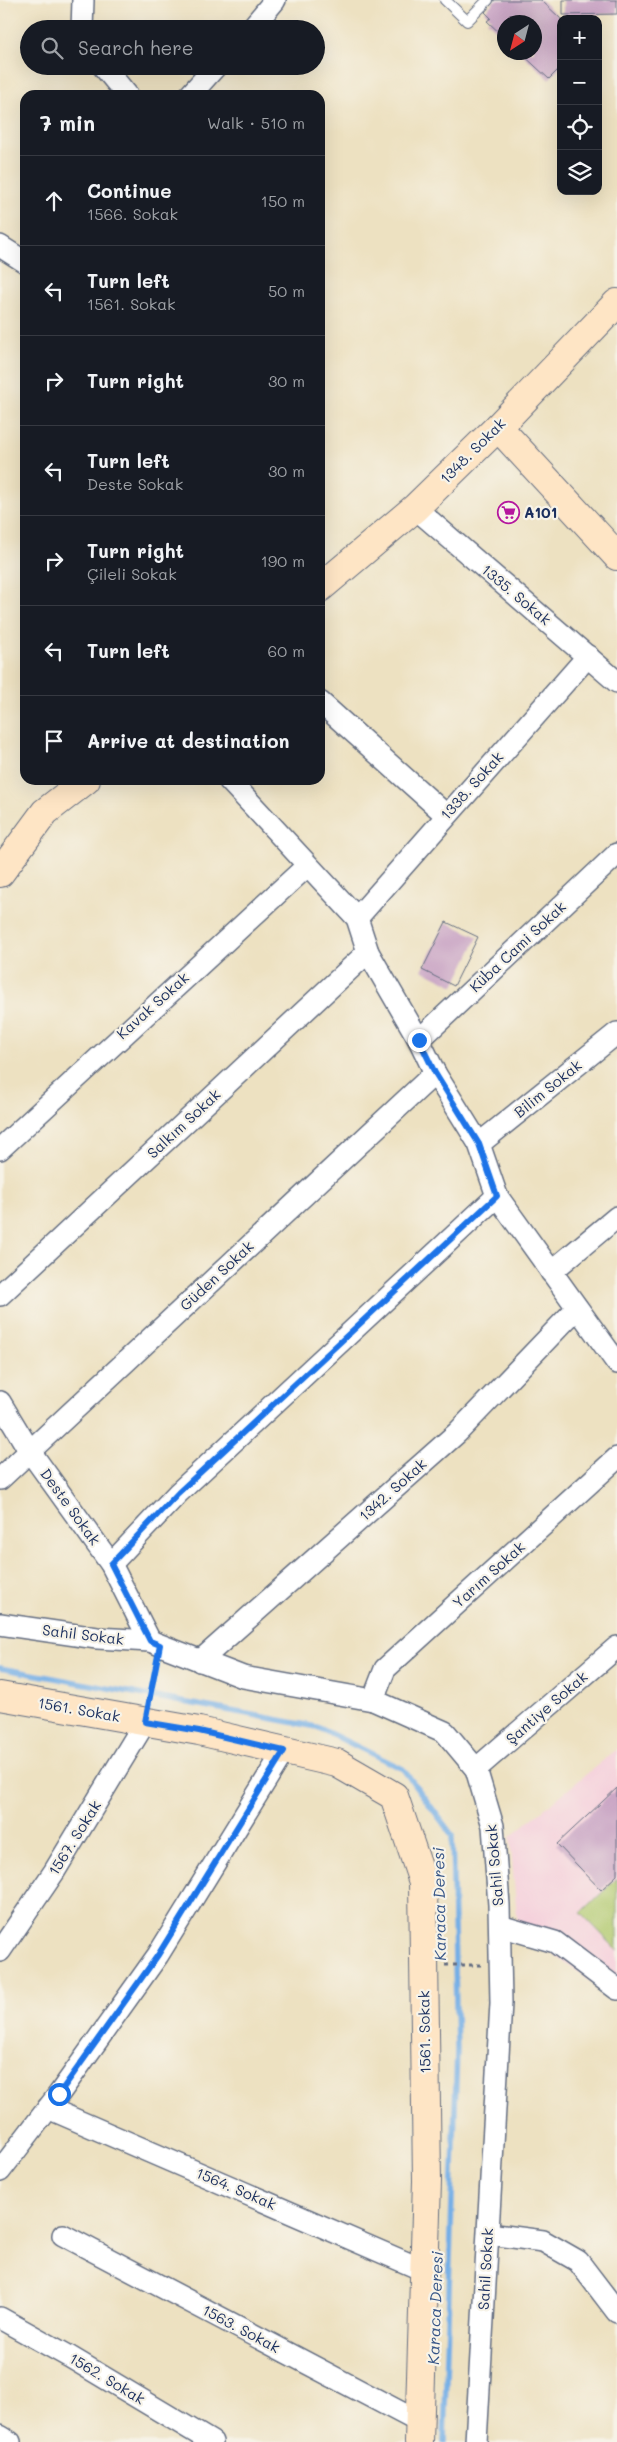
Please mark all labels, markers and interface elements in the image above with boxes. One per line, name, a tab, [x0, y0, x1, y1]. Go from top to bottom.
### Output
north arrow	[497, 15, 542, 60]
map controls	[557, 15, 602, 195]
button: +	[557, 15, 602, 60]
search box	[20, 20, 325, 75]
icon: search	[38, 34, 66, 62]
text: Search here	[78, 35, 194, 60]
button: −	[557, 60, 602, 105]
button: locate	[557, 105, 602, 150]
text: 7 min	[40, 109, 95, 136]
text: Walk · 510 m	[207, 112, 305, 133]
button: layers	[557, 150, 602, 195]
text: Continue	[87, 178, 172, 203]
icon: ahead	[40, 187, 68, 215]
text: 150 m	[261, 190, 305, 211]
text: 1566. Sokak	[87, 203, 178, 224]
text: Turn left	[87, 268, 170, 293]
icon: left	[40, 277, 68, 305]
text: 50 m	[268, 280, 305, 301]
text: 1561. Sokak	[87, 293, 176, 314]
icon: right	[40, 367, 68, 395]
text: Turn right	[87, 368, 184, 393]
text: 30 m	[268, 370, 305, 391]
street label: 1348. Sokak	[435, 413, 510, 487]
text: Turn left	[87, 448, 170, 473]
icon: left	[40, 457, 68, 485]
text: 30 m	[268, 460, 305, 481]
text: Deste Sokak	[87, 473, 183, 494]
supermarket icon: A101	[496, 501, 520, 525]
place label: A101	[524, 502, 557, 522]
text: Turn right	[87, 538, 184, 563]
icon: right	[40, 547, 68, 575]
text: 190 m	[261, 550, 305, 571]
street label: 1335. Sokak	[478, 559, 556, 629]
text: Çileli Sokak	[87, 563, 177, 584]
icon: left	[40, 637, 68, 665]
text: Turn left	[87, 638, 170, 663]
text: 60 m	[268, 640, 305, 661]
icon: arrive	[40, 727, 68, 755]
text: Arrive at destination	[87, 728, 290, 753]
street label: 1338. Sokak	[435, 747, 507, 824]
street label: Küba Cami Sokak	[465, 896, 570, 996]
street label: Kavak Sokak	[112, 967, 193, 1043]
route end	[408, 1029, 431, 1052]
street label: Bilim Sokak	[509, 1055, 585, 1122]
street label: Salkım Sokak	[142, 1084, 224, 1163]
street label: Güden Sokak	[175, 1236, 257, 1315]
street label: 1342. Sokak	[354, 1454, 430, 1525]
street label: Deste Sokak	[36, 1464, 105, 1549]
street label: Yarım Sokak	[448, 1536, 529, 1612]
street label: Sahil Sokak	[41, 1619, 125, 1649]
street label: Şantiye Sokak	[501, 1666, 591, 1748]
street label: 1561. Sokak	[37, 1692, 122, 1726]
street label: 1567. Sokak	[43, 1796, 105, 1879]
street label: Sahil Sokak	[480, 1823, 508, 1907]
water label: Karaca Deresi	[427, 1847, 450, 1961]
street label: 1561. Sokak	[413, 1990, 435, 2074]
route start	[48, 2083, 71, 2106]
street label: 1564. Sokak	[193, 2162, 280, 2214]
street label: Sahil Sokak	[473, 2227, 497, 2310]
water label: Karaca Deresi	[422, 2251, 447, 2365]
street label: 1563. Sokak	[199, 2299, 284, 2357]
street label: 1562. Sokak	[66, 2348, 149, 2409]

